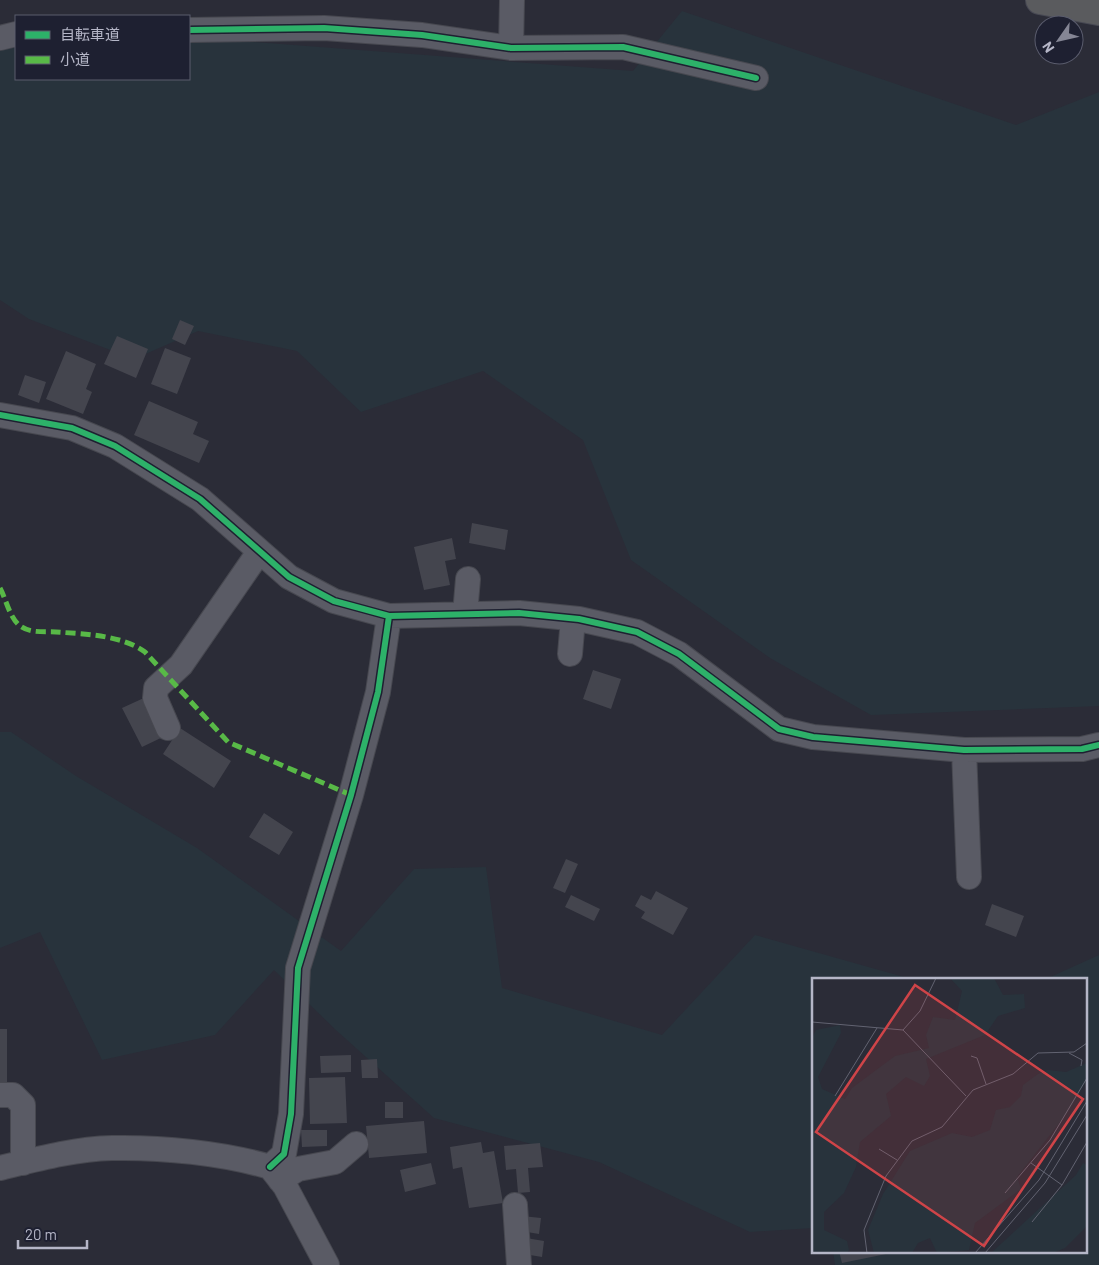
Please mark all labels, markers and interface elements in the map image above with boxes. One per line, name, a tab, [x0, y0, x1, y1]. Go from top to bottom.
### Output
legend	[15, 15, 190, 80]
north arrow	[1034, 15, 1084, 65]
text: 自転車道	[60, 25, 120, 43]
text: N	[1038, 39, 1057, 56]
text: 小道	[60, 50, 90, 68]
inset map	[812, 978, 1086, 1252]
scale bar	[18, 1218, 86, 1250]
text: 20 m	[25, 1225, 57, 1243]

